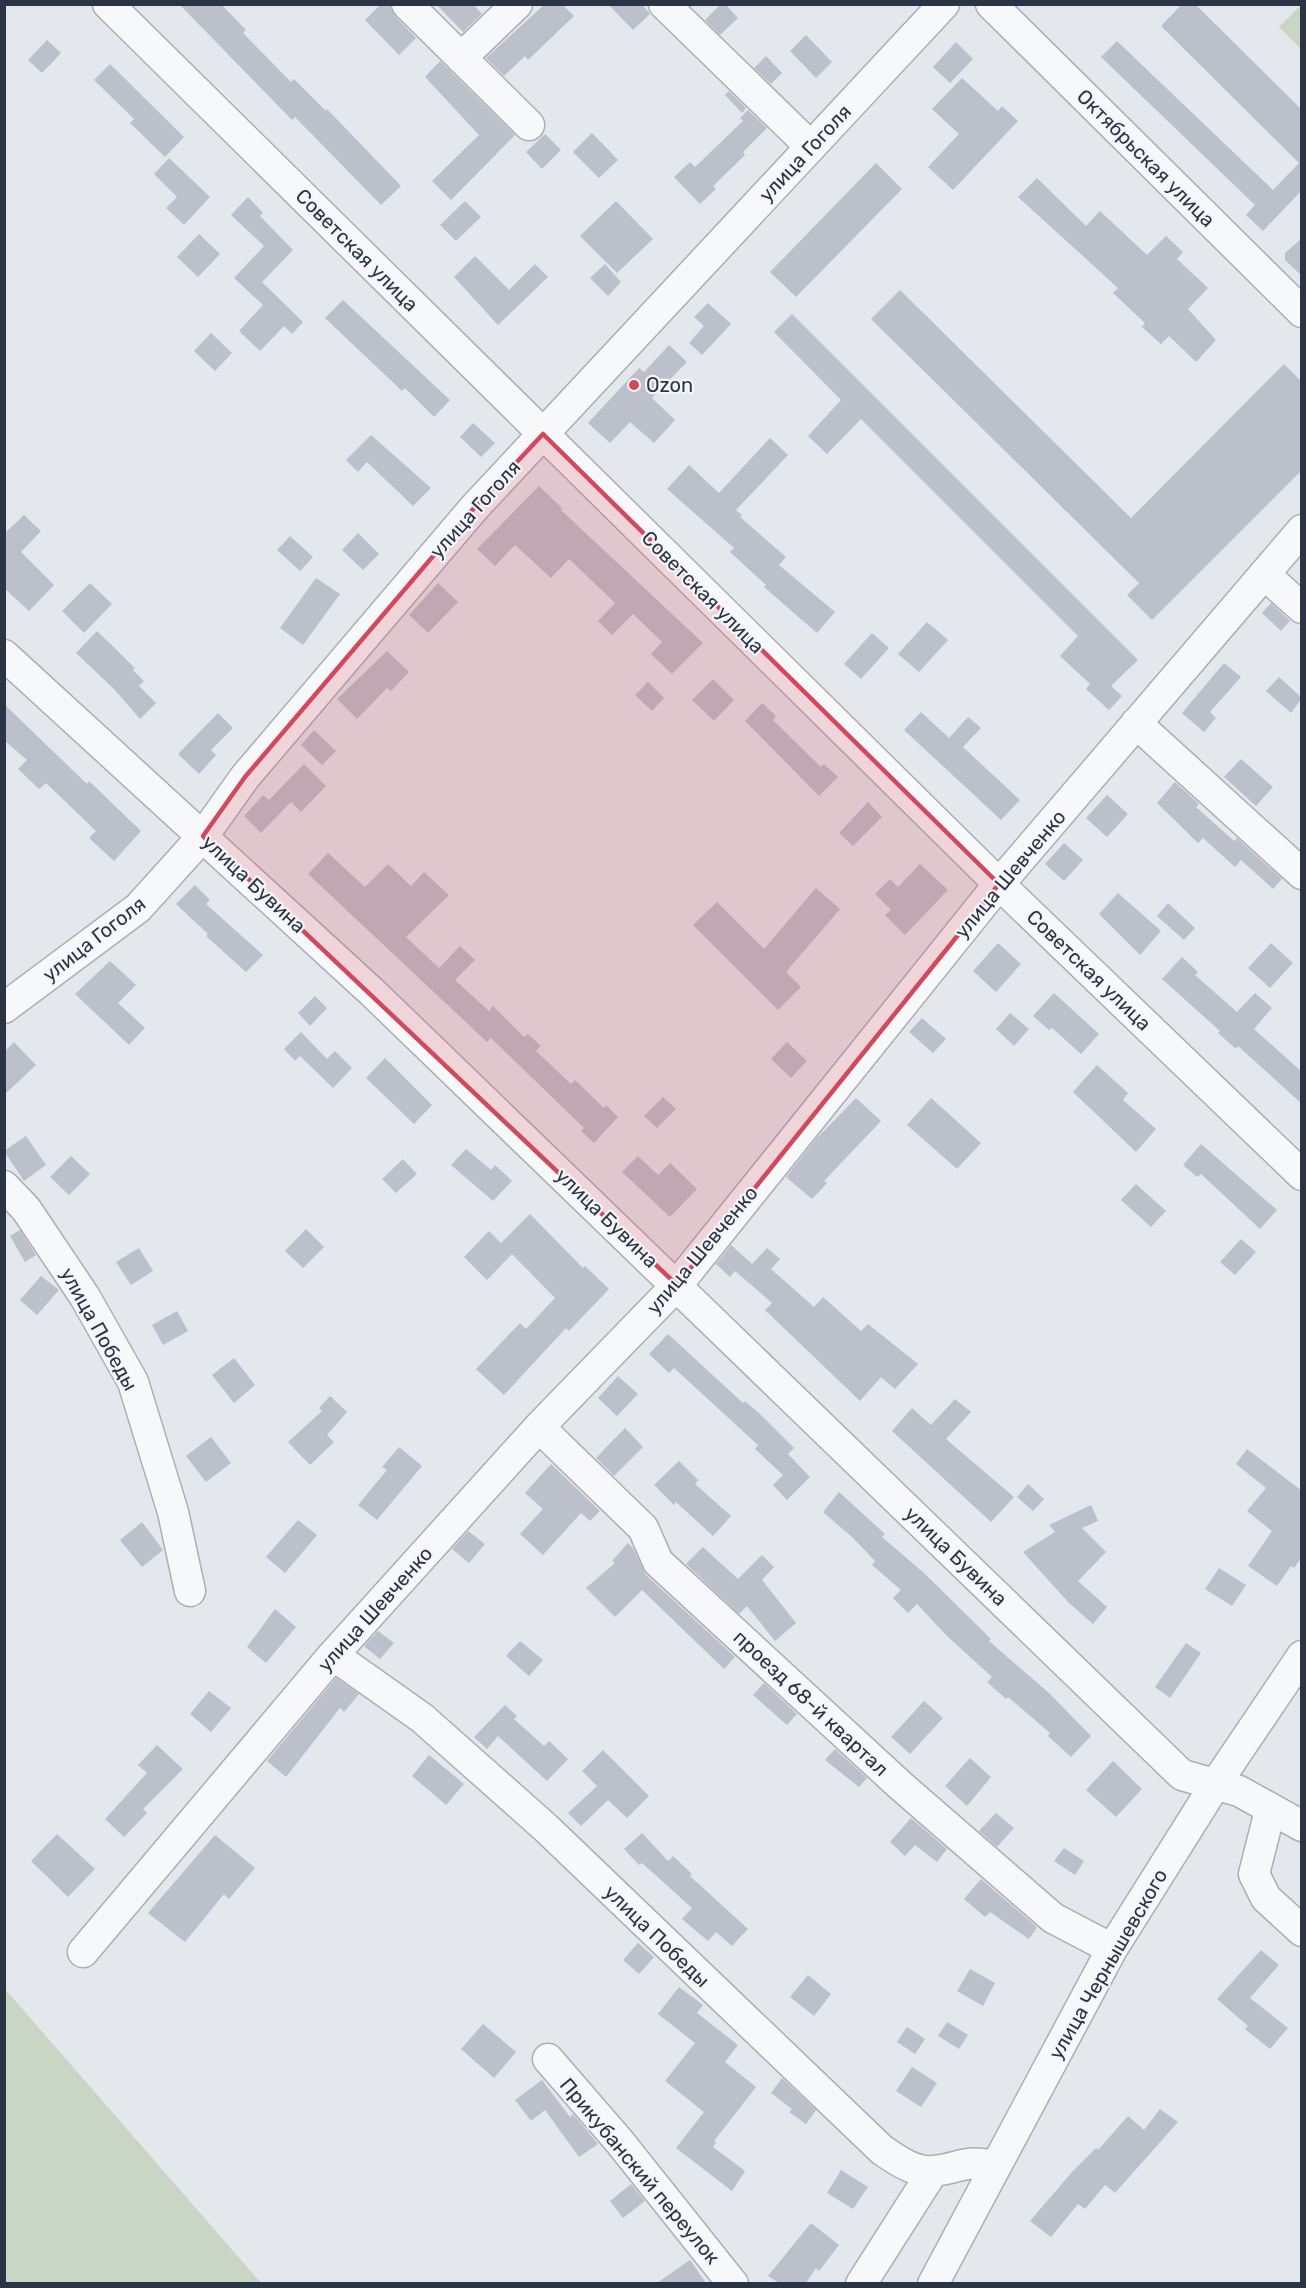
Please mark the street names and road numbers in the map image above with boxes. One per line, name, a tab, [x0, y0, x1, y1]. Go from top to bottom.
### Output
street label: Октябрьская улица	[1072, 84, 1220, 232]
street label: улица Гоголя	[754, 99, 856, 207]
street label: Советская улица	[291, 184, 423, 316]
street label: улица Гоголя	[425, 455, 525, 563]
street label: Советская улица	[637, 526, 769, 658]
street label: улица Шевченко	[949, 805, 1071, 943]
street label: улица Бувина	[197, 830, 311, 938]
street label: улица Гоголя	[38, 891, 150, 987]
street label: Советская улица	[1022, 905, 1156, 1035]
street label: улица Бувина	[551, 1163, 663, 1273]
street label: улица Шевченко	[641, 1181, 763, 1319]
street label: улица Победы	[55, 1263, 143, 1395]
street label: улица Бувина	[900, 1501, 1012, 1611]
street label: улица Шевченко	[313, 1541, 437, 1677]
street label: проезд 68-й квартал	[729, 1625, 893, 1781]
street label: улица Чернышевского	[1044, 1865, 1172, 2063]
street label: улица Победы	[599, 1880, 715, 1992]
street label: Прикубанский переулок	[555, 2073, 725, 2269]

